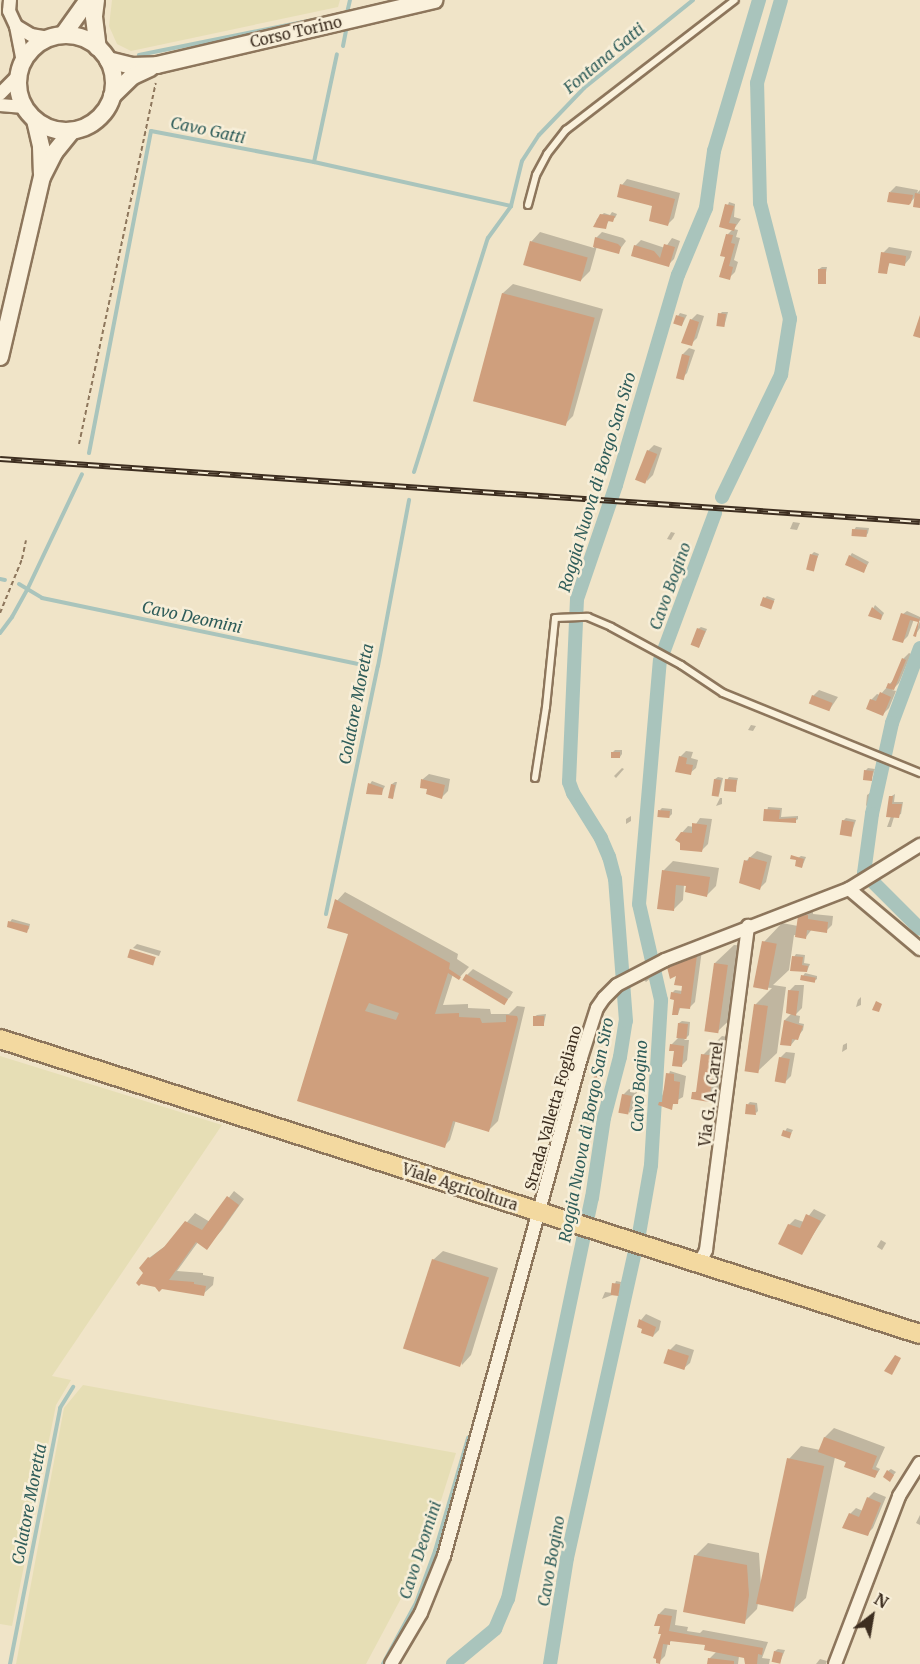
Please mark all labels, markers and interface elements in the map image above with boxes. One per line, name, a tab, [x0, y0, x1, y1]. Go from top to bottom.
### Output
street label: Corso Torino	[248, 13, 344, 51]
water label: Fontana Gatti	[560, 19, 648, 97]
water label: Cavo Gatti	[169, 113, 247, 147]
water label: Roggia Nuova di Borgo San Siro	[554, 370, 640, 594]
water label: Cavo Bogino	[645, 540, 695, 632]
water label: Cavo Deomini	[140, 597, 244, 637]
water label: Colatore Moretta	[335, 642, 377, 766]
water label: Roggia Nuova di Borgo San Siro	[555, 1016, 617, 1244]
street label: Strada Valletta Fogliano	[521, 1023, 585, 1193]
water label: Cavo Bogino	[627, 1040, 651, 1132]
street label: Via G. A. Carrel	[696, 1040, 726, 1148]
street label: Viale Agricoltura	[400, 1160, 520, 1214]
water label: Colatore Moretta	[8, 1442, 50, 1566]
water label: Cavo Deomini	[395, 1499, 445, 1601]
water label: Cavo Bogino	[534, 1514, 568, 1608]
north arrow	[842, 1586, 902, 1646]
text: N	[871, 1589, 892, 1612]

